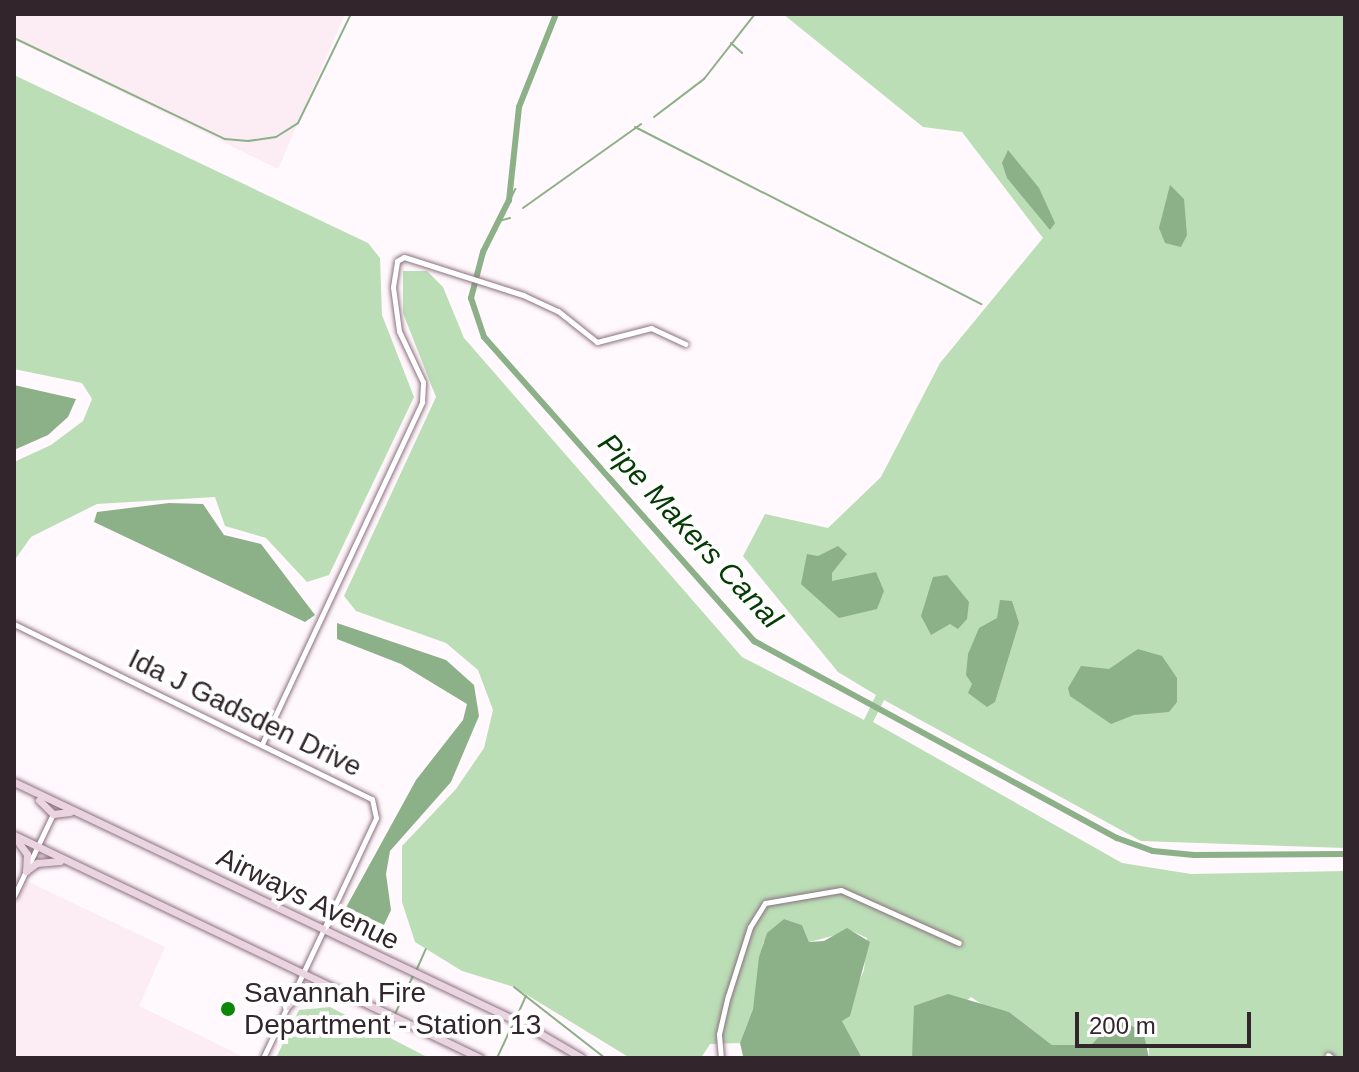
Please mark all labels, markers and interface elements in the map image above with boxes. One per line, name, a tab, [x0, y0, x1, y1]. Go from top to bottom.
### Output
water label: Pipe Makers Canal	[590, 426, 790, 636]
street label: Ida J Gadsden Drive	[123, 642, 367, 784]
street label: Airways Avenue	[211, 840, 405, 958]
place label: Savannah Fire Department - Station 13	[244, 976, 541, 1042]
scale bar	[1079, 996, 1255, 1046]
marker: Savannah Fire Department - Station 13	[219, 1000, 237, 1018]
text: 200 m	[1089, 1012, 1156, 1039]

